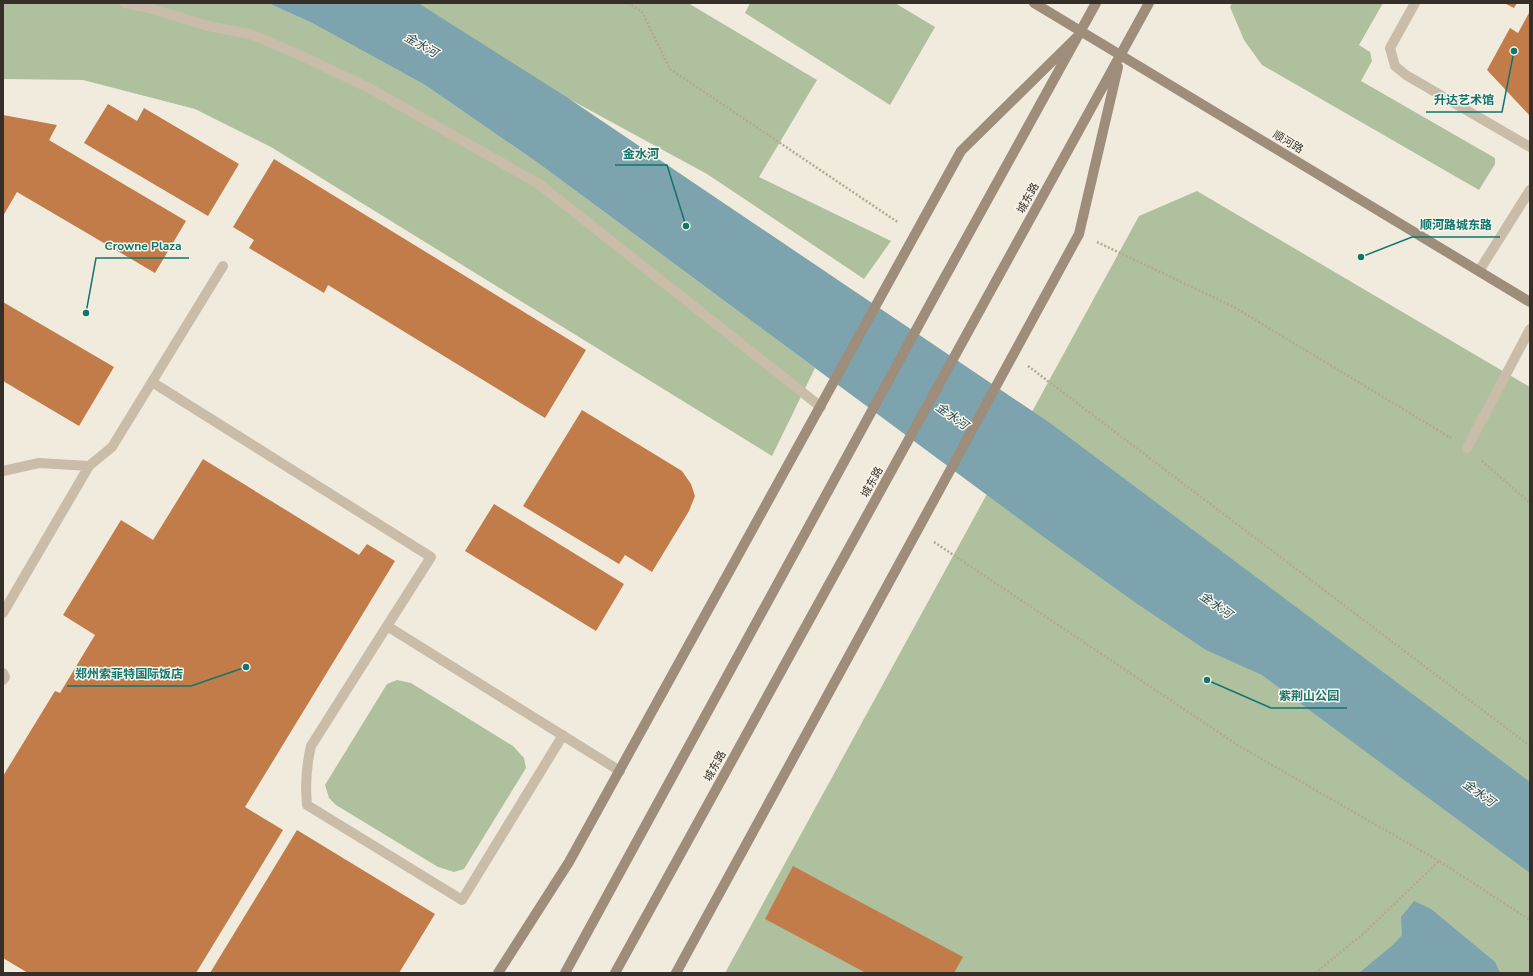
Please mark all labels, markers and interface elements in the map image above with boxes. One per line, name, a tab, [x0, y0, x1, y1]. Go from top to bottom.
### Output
water label: 金水河	[401, 29, 442, 62]
callout: 升达艺术馆	[1426, 88, 1502, 112]
text: 升达艺术馆	[1434, 92, 1494, 108]
street label: 顺河路	[1270, 127, 1306, 157]
callout: 金水河	[615, 141, 667, 165]
text: 金水河	[623, 146, 659, 162]
street label: 城东路	[1013, 180, 1043, 216]
callout: 顺河路城东路	[1412, 213, 1500, 237]
text: 顺河路城东路	[1420, 217, 1492, 233]
callout: Crowne Plaza	[96, 234, 189, 258]
text: Crowne Plaza	[105, 238, 181, 254]
water label: 金水河	[933, 399, 973, 434]
street label: 城东路	[857, 464, 887, 500]
water label: 金水河	[1197, 588, 1237, 623]
callout: 郑州索菲特国际饭店	[67, 662, 191, 686]
text: 郑州索菲特国际饭店	[75, 666, 183, 682]
callout: 紫荆山公园	[1271, 684, 1347, 708]
text: 紫荆山公园	[1279, 688, 1339, 704]
street label: 城东路	[700, 748, 730, 784]
water label: 金水河	[1460, 776, 1500, 811]

